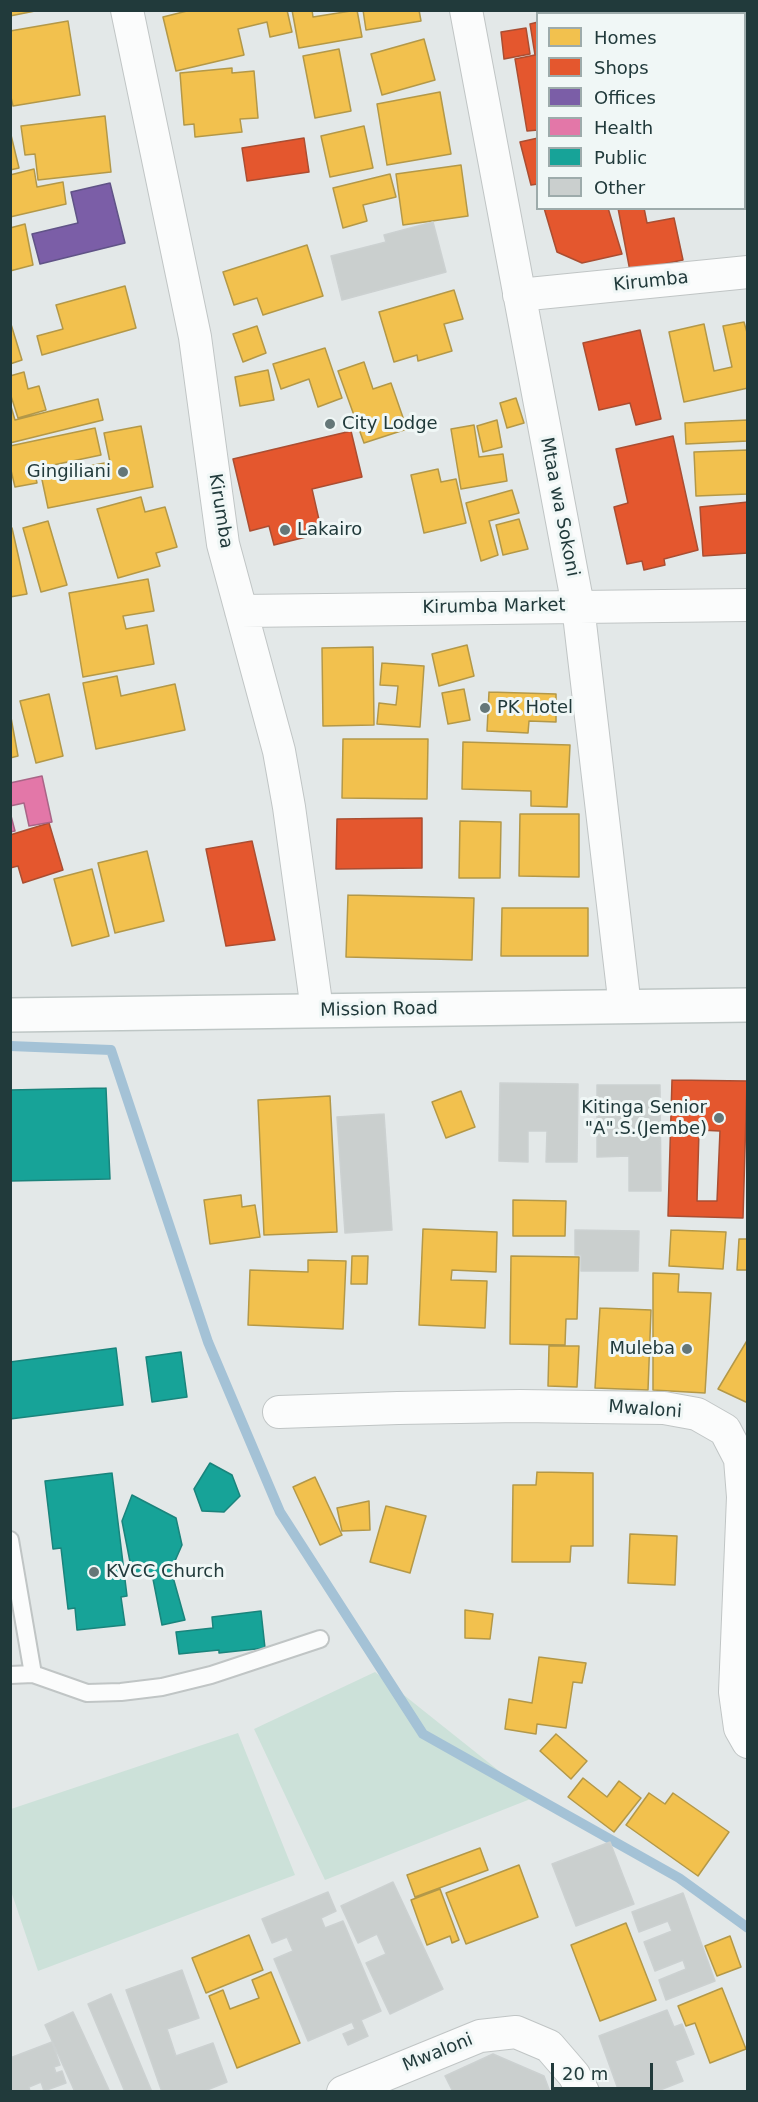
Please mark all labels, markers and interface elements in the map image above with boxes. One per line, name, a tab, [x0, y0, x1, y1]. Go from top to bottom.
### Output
legend	[536, 12, 746, 210]
text: Homes	[594, 27, 657, 48]
text: Shops	[594, 57, 649, 78]
text: Offices	[594, 87, 656, 108]
text: Health	[594, 117, 653, 138]
text: Public	[594, 147, 647, 168]
text: Other	[594, 177, 645, 198]
street label: Kirumba	[612, 267, 690, 297]
place label: City Lodge	[342, 413, 438, 435]
marker: City Lodge	[323, 417, 337, 431]
street label: Mtaa wa Sokoni	[535, 435, 583, 579]
place label: Gingiliani	[27, 461, 111, 483]
marker: Gingiliani	[116, 465, 130, 479]
street label: Kirumba	[203, 472, 237, 550]
place label: Lakairo	[297, 519, 362, 541]
marker: Lakairo	[278, 523, 292, 537]
street label: Kirumba Market	[422, 595, 566, 619]
place label: PK Hotel	[497, 697, 573, 719]
marker: PK Hotel	[478, 701, 492, 715]
street label: Mission Road	[320, 998, 438, 1022]
place label: Kitinga Senior "A".S.(Jembe)	[581, 1097, 707, 1140]
marker: Kitinga Senior "A".S.(Jembe)	[712, 1111, 726, 1125]
place label: Muleba	[610, 1338, 675, 1360]
marker: Muleba	[680, 1342, 694, 1356]
street label: Mwaloni	[607, 1397, 683, 1423]
place label: KVCC Church	[106, 1561, 225, 1583]
marker: KVCC Church	[87, 1565, 101, 1579]
street label: Mwaloni	[400, 2029, 476, 2077]
scale bar	[554, 2051, 656, 2089]
text: 20 m	[562, 2063, 608, 2084]

